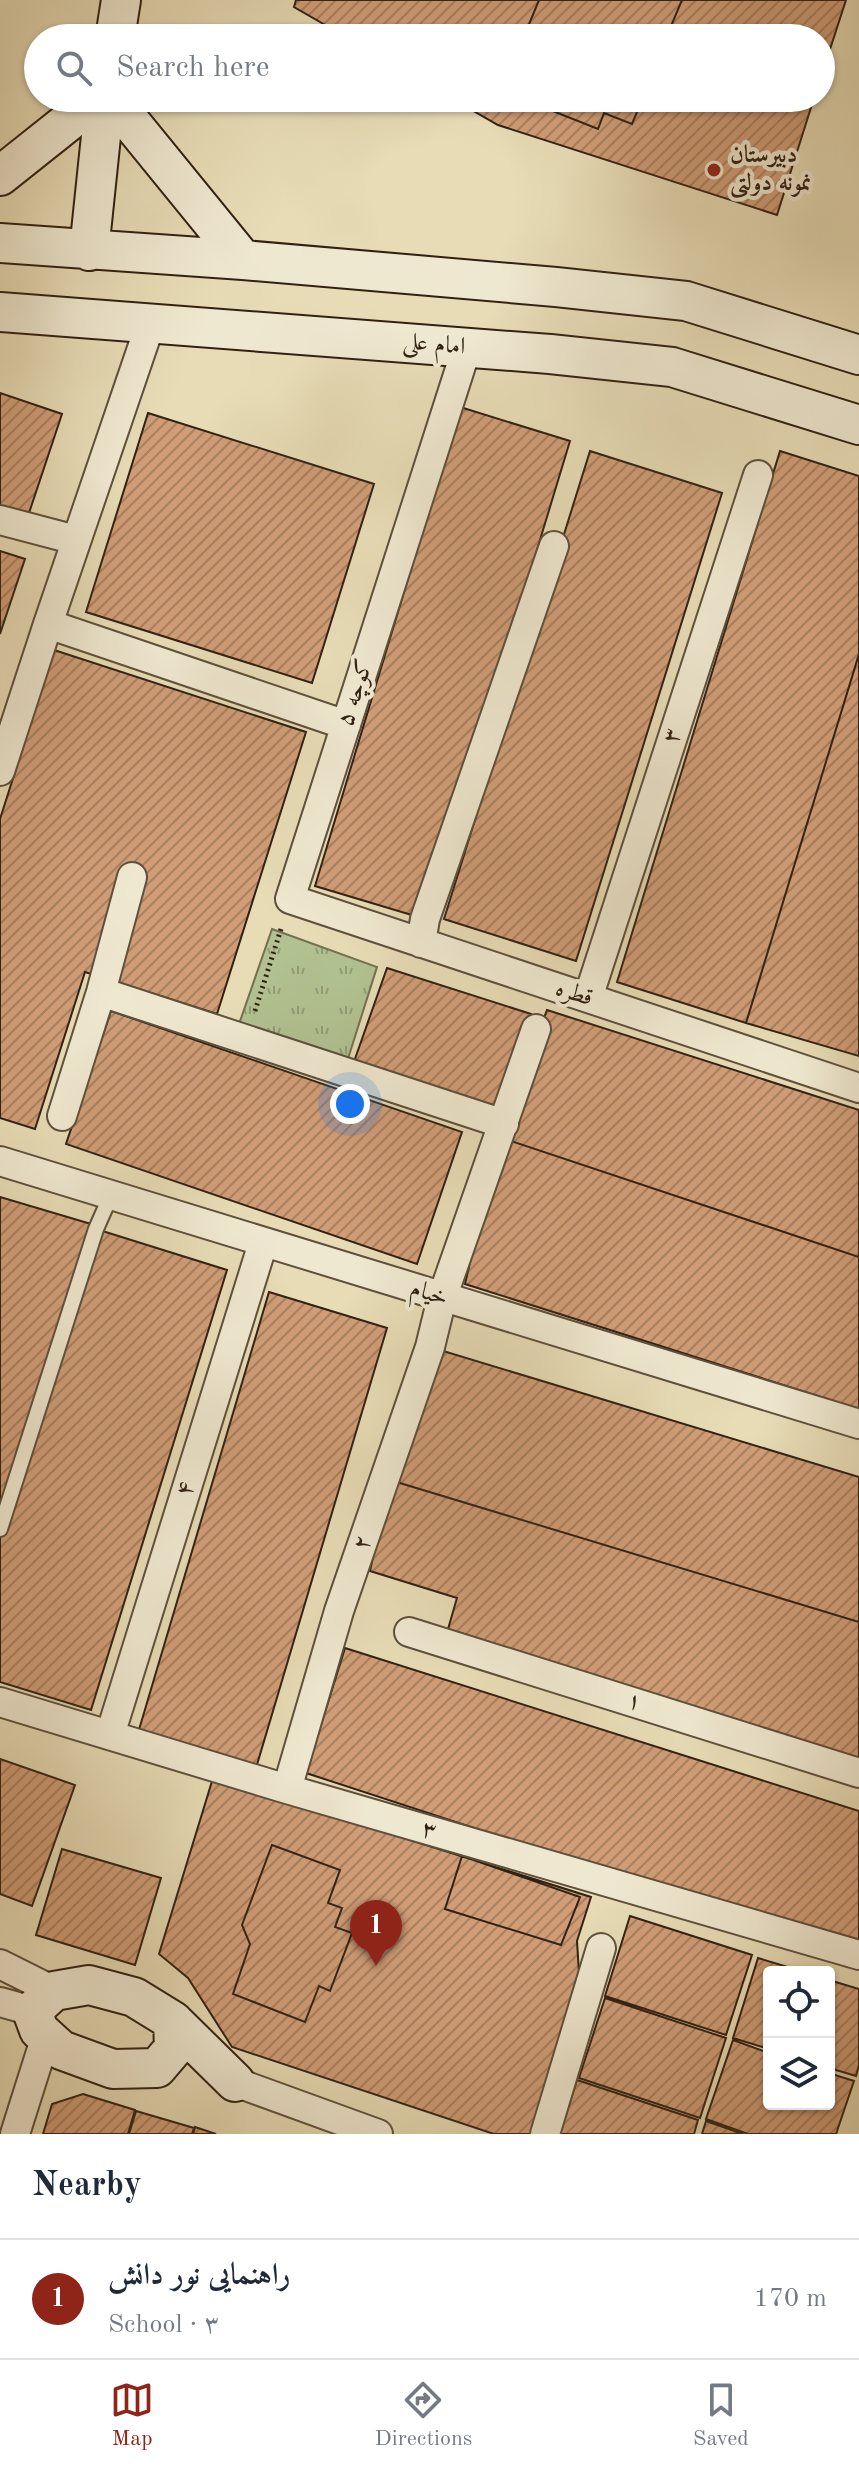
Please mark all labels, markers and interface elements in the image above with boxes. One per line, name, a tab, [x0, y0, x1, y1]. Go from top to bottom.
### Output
search box	[24, 24, 835, 112]
icon: search	[52, 46, 96, 90]
text: Search here	[116, 53, 270, 83]
place label: دبیرستان نمونه دولتی	[730, 143, 811, 199]
marker: دبیرستان نمونه دولتی	[705, 161, 723, 179]
street label: امام علی	[401, 330, 466, 367]
street label: کوچه ۵	[333, 656, 381, 730]
street label: ۳	[659, 726, 687, 746]
street label: قطره	[552, 977, 595, 1012]
your location	[330, 1084, 370, 1124]
street label: خیام	[405, 1277, 451, 1318]
street label: ۴	[172, 1479, 200, 1499]
street label: ۲	[349, 1532, 377, 1554]
street label: ۱	[624, 1688, 644, 1716]
street label: ۳	[419, 1818, 439, 1844]
pin: 1	[350, 1900, 402, 1966]
map controls	[763, 1966, 835, 2110]
button: locate	[763, 1966, 835, 2038]
button: layers	[763, 2038, 835, 2110]
text: Nearby	[32, 2169, 142, 2203]
text: راهنمایی نور دانش	[108, 2261, 290, 2291]
text: 1	[50, 2286, 66, 2312]
text: 170 m	[754, 2286, 827, 2312]
text: School · ۳	[108, 2312, 219, 2338]
tab: Map	[110, 2378, 154, 2453]
tab: Directions	[375, 2378, 472, 2453]
tab: Saved	[693, 2378, 749, 2453]

